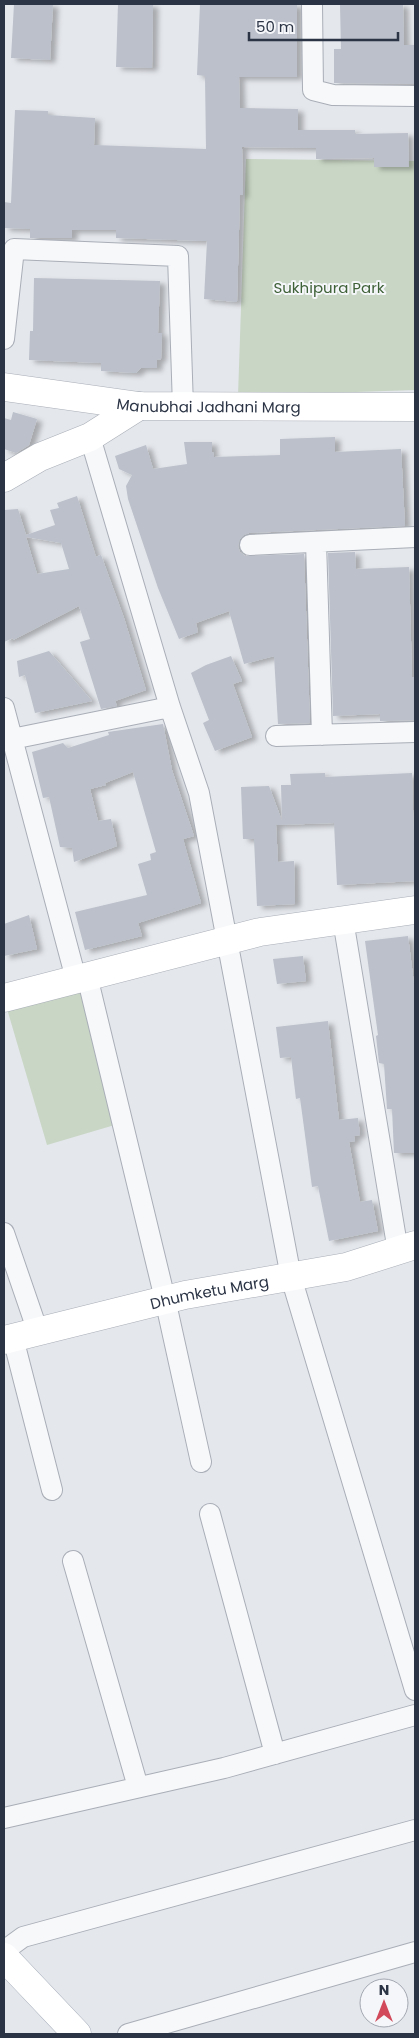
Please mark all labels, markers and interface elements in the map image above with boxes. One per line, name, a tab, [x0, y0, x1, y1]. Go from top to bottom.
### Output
scale bar	[249, 10, 398, 42]
text: 50 m	[256, 16, 294, 37]
park label: Sukhipura Park	[273, 277, 385, 298]
street label: Manubhai Jadhani Marg	[115, 392, 301, 417]
street label: Dhumketu Marg	[148, 1270, 270, 1314]
north arrow	[359, 1978, 409, 2028]
text: N	[379, 1980, 389, 2000]

